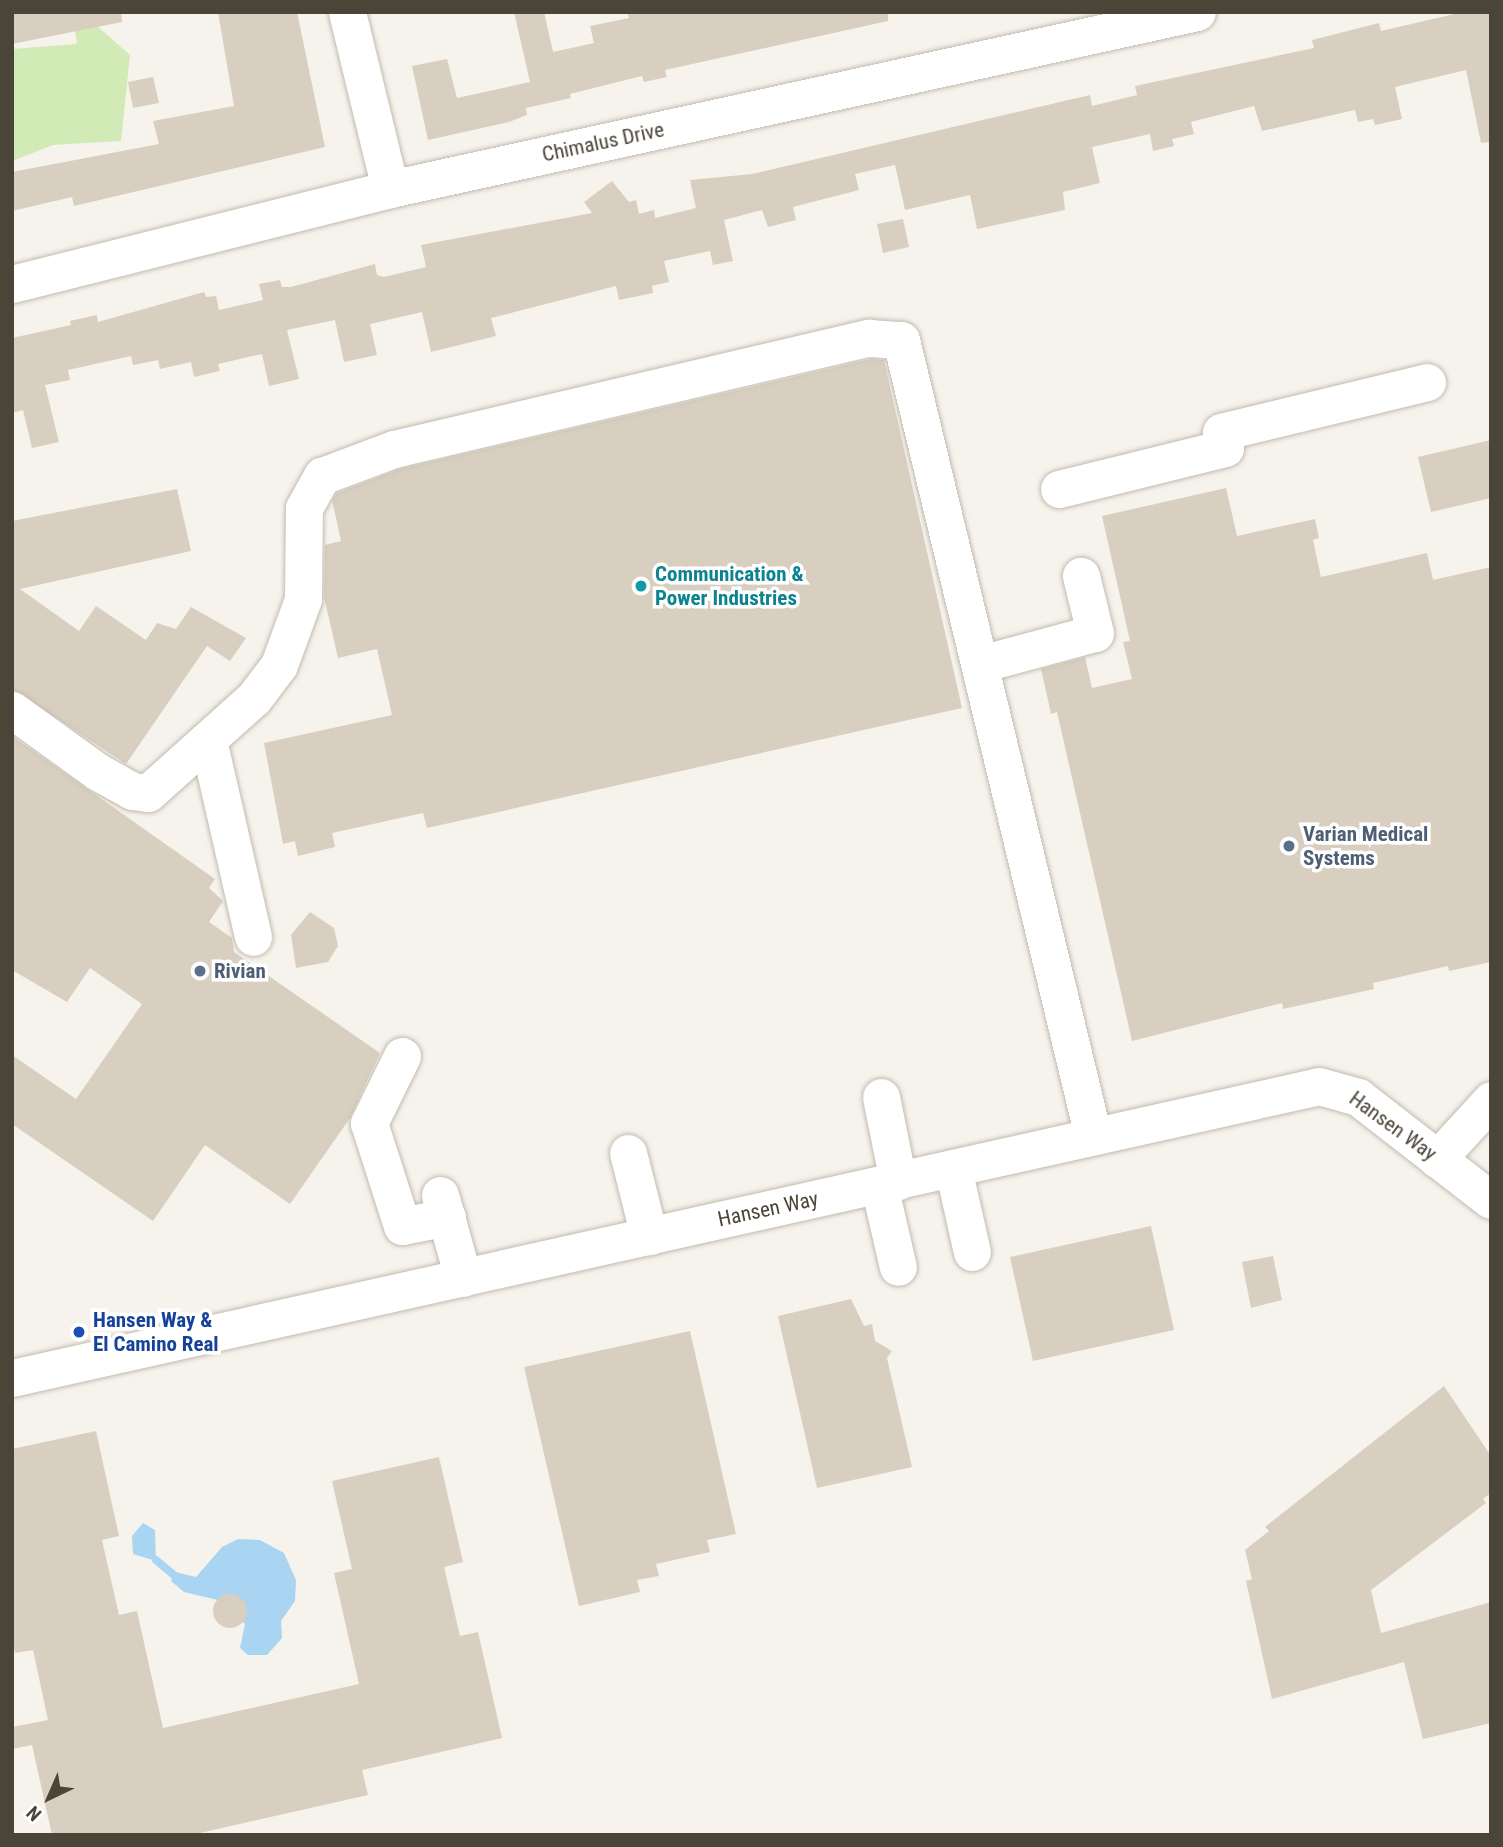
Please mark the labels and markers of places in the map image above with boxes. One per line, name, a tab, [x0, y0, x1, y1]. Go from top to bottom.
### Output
place label: Communication & Power Industries	[655, 561, 804, 611]
marker: Communication & Power Industries	[633, 578, 649, 594]
place label: Varian Medical Systems	[1303, 821, 1428, 871]
marker: Varian Medical Systems	[1281, 838, 1297, 854]
place label: Rivian	[214, 958, 266, 984]
marker: Rivian	[192, 963, 208, 979]
place label: Hansen Way & El Camino Real	[93, 1307, 219, 1357]
marker: Hansen Way & El Camino Real	[71, 1324, 87, 1340]

